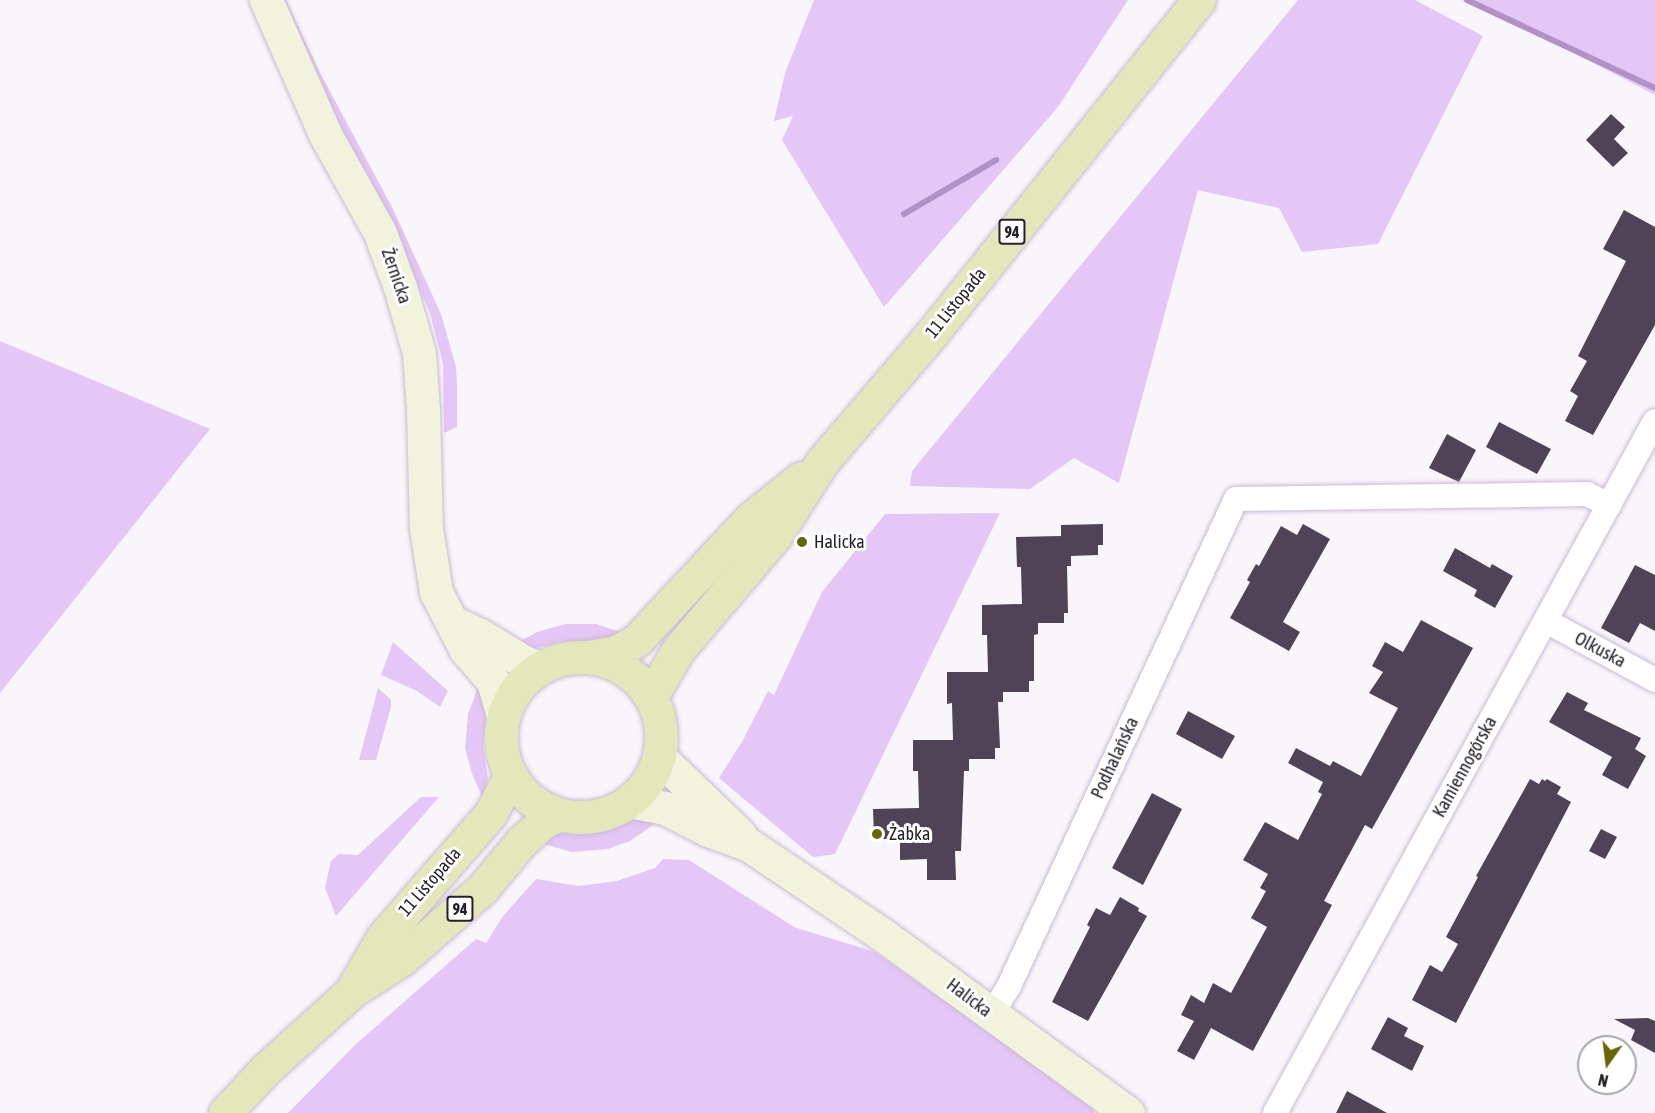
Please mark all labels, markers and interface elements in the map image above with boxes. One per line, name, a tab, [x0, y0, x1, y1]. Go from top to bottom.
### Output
road number: 94	[997, 219, 1027, 245]
street label: Żernicka	[376, 245, 416, 307]
street label: 11 Listopada	[921, 264, 991, 342]
place label: Halicka	[814, 531, 865, 553]
marker: Halicka	[795, 535, 809, 549]
street label: Olkuska	[1571, 628, 1629, 672]
street label: Kamiennogórska	[1428, 713, 1502, 821]
street label: Podhalańska	[1087, 714, 1143, 802]
place label: Żabka	[889, 823, 930, 845]
marker: Żabka	[870, 827, 884, 841]
street label: 11 Listopada	[394, 843, 466, 921]
road number: 94	[445, 896, 475, 922]
street label: Halicka	[942, 974, 996, 1022]
north arrow	[1577, 1035, 1637, 1095]
text: N	[1596, 1071, 1610, 1090]

